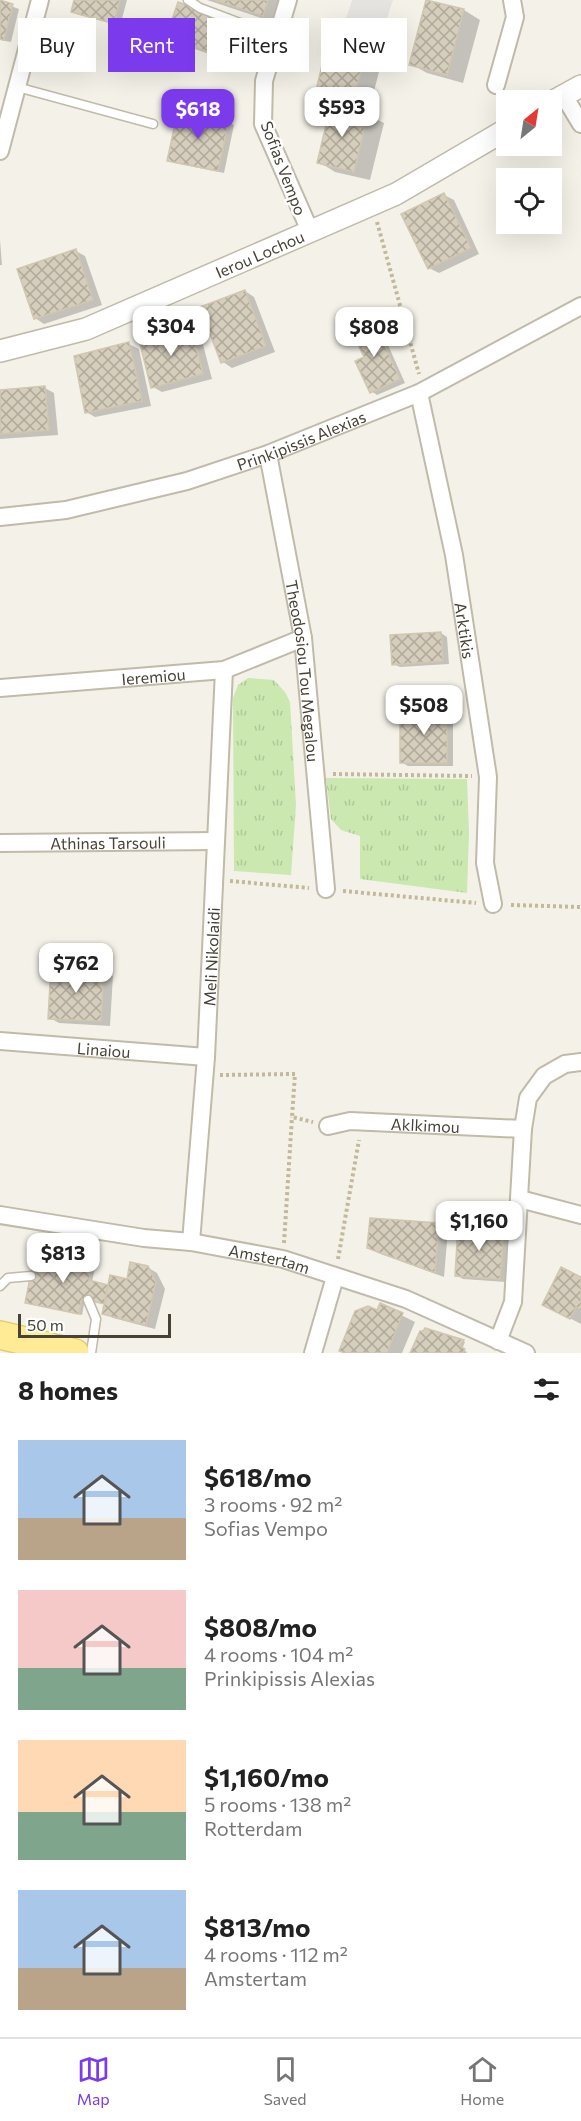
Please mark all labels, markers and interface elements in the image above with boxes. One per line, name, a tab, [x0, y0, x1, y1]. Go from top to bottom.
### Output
chip: Buy	[18, 18, 96, 72]
chip: Rent	[108, 18, 195, 72]
chip: Filters	[207, 18, 309, 72]
chip: New	[321, 18, 407, 72]
pin: $593	[306, 87, 378, 138]
pin: $618	[162, 89, 234, 140]
north arrow	[496, 90, 562, 156]
map controls	[496, 90, 562, 234]
text: $593	[318, 94, 366, 118]
text: $618	[175, 96, 221, 120]
street label: Sofias Vempo	[257, 118, 311, 218]
button: locate	[496, 168, 562, 234]
street label: Ierou Lochou	[212, 226, 307, 281]
pin: $304	[135, 306, 207, 357]
pin: $808	[338, 307, 410, 358]
text: $304	[147, 313, 195, 337]
text: $808	[349, 314, 399, 338]
street label: Prinkipissis Alexias	[234, 406, 368, 473]
street label: Theodosiou Tou Megalou	[283, 578, 324, 763]
street label: Arktikis	[452, 601, 479, 660]
street label: Ieremiou	[121, 664, 186, 688]
pin: $508	[388, 685, 460, 736]
text: $508	[400, 692, 448, 716]
street label: Athinas Tarsouli	[50, 832, 166, 852]
street label: Meli Nikolaidi	[199, 907, 222, 1007]
pin: $762	[40, 943, 112, 994]
text: $762	[53, 950, 99, 974]
street label: Linaiou	[76, 1038, 131, 1061]
street label: Aklkimou	[390, 1113, 460, 1136]
pin: $1,160	[430, 1201, 528, 1252]
text: $1,160	[450, 1208, 508, 1232]
pin: $813	[27, 1233, 99, 1284]
text: $813	[41, 1240, 85, 1264]
street label: Amstertam	[227, 1240, 312, 1277]
scale bar	[18, 1311, 171, 1338]
text: 50 m	[27, 1315, 64, 1334]
icon: filters	[530, 1373, 563, 1406]
text: 8 homes	[18, 1374, 118, 1405]
text: $618/mo	[204, 1461, 311, 1492]
icon: home	[66, 1464, 138, 1536]
text: 3 rooms · 92 m²	[204, 1492, 342, 1516]
text: Sofias Vempo	[204, 1516, 328, 1540]
text: $808/mo	[204, 1611, 317, 1642]
icon: home	[66, 1614, 138, 1686]
text: 4 rooms · 104 m²	[204, 1642, 353, 1666]
text: Prinkipissis Alexias	[204, 1666, 375, 1690]
text: $1,160/mo	[204, 1761, 329, 1792]
icon: home	[66, 1764, 138, 1836]
text: 5 rooms · 138 m²	[204, 1792, 351, 1816]
text: Rotterdam	[204, 1816, 302, 1840]
text: $813/mo	[204, 1911, 311, 1942]
icon: home	[66, 1914, 138, 1986]
text: 4 rooms · 112 m²	[204, 1942, 348, 1966]
text: Amstertam	[204, 1966, 307, 1990]
tab: Map	[77, 2053, 110, 2108]
tab: Saved	[263, 2053, 307, 2108]
tab: Home	[460, 2053, 504, 2108]

